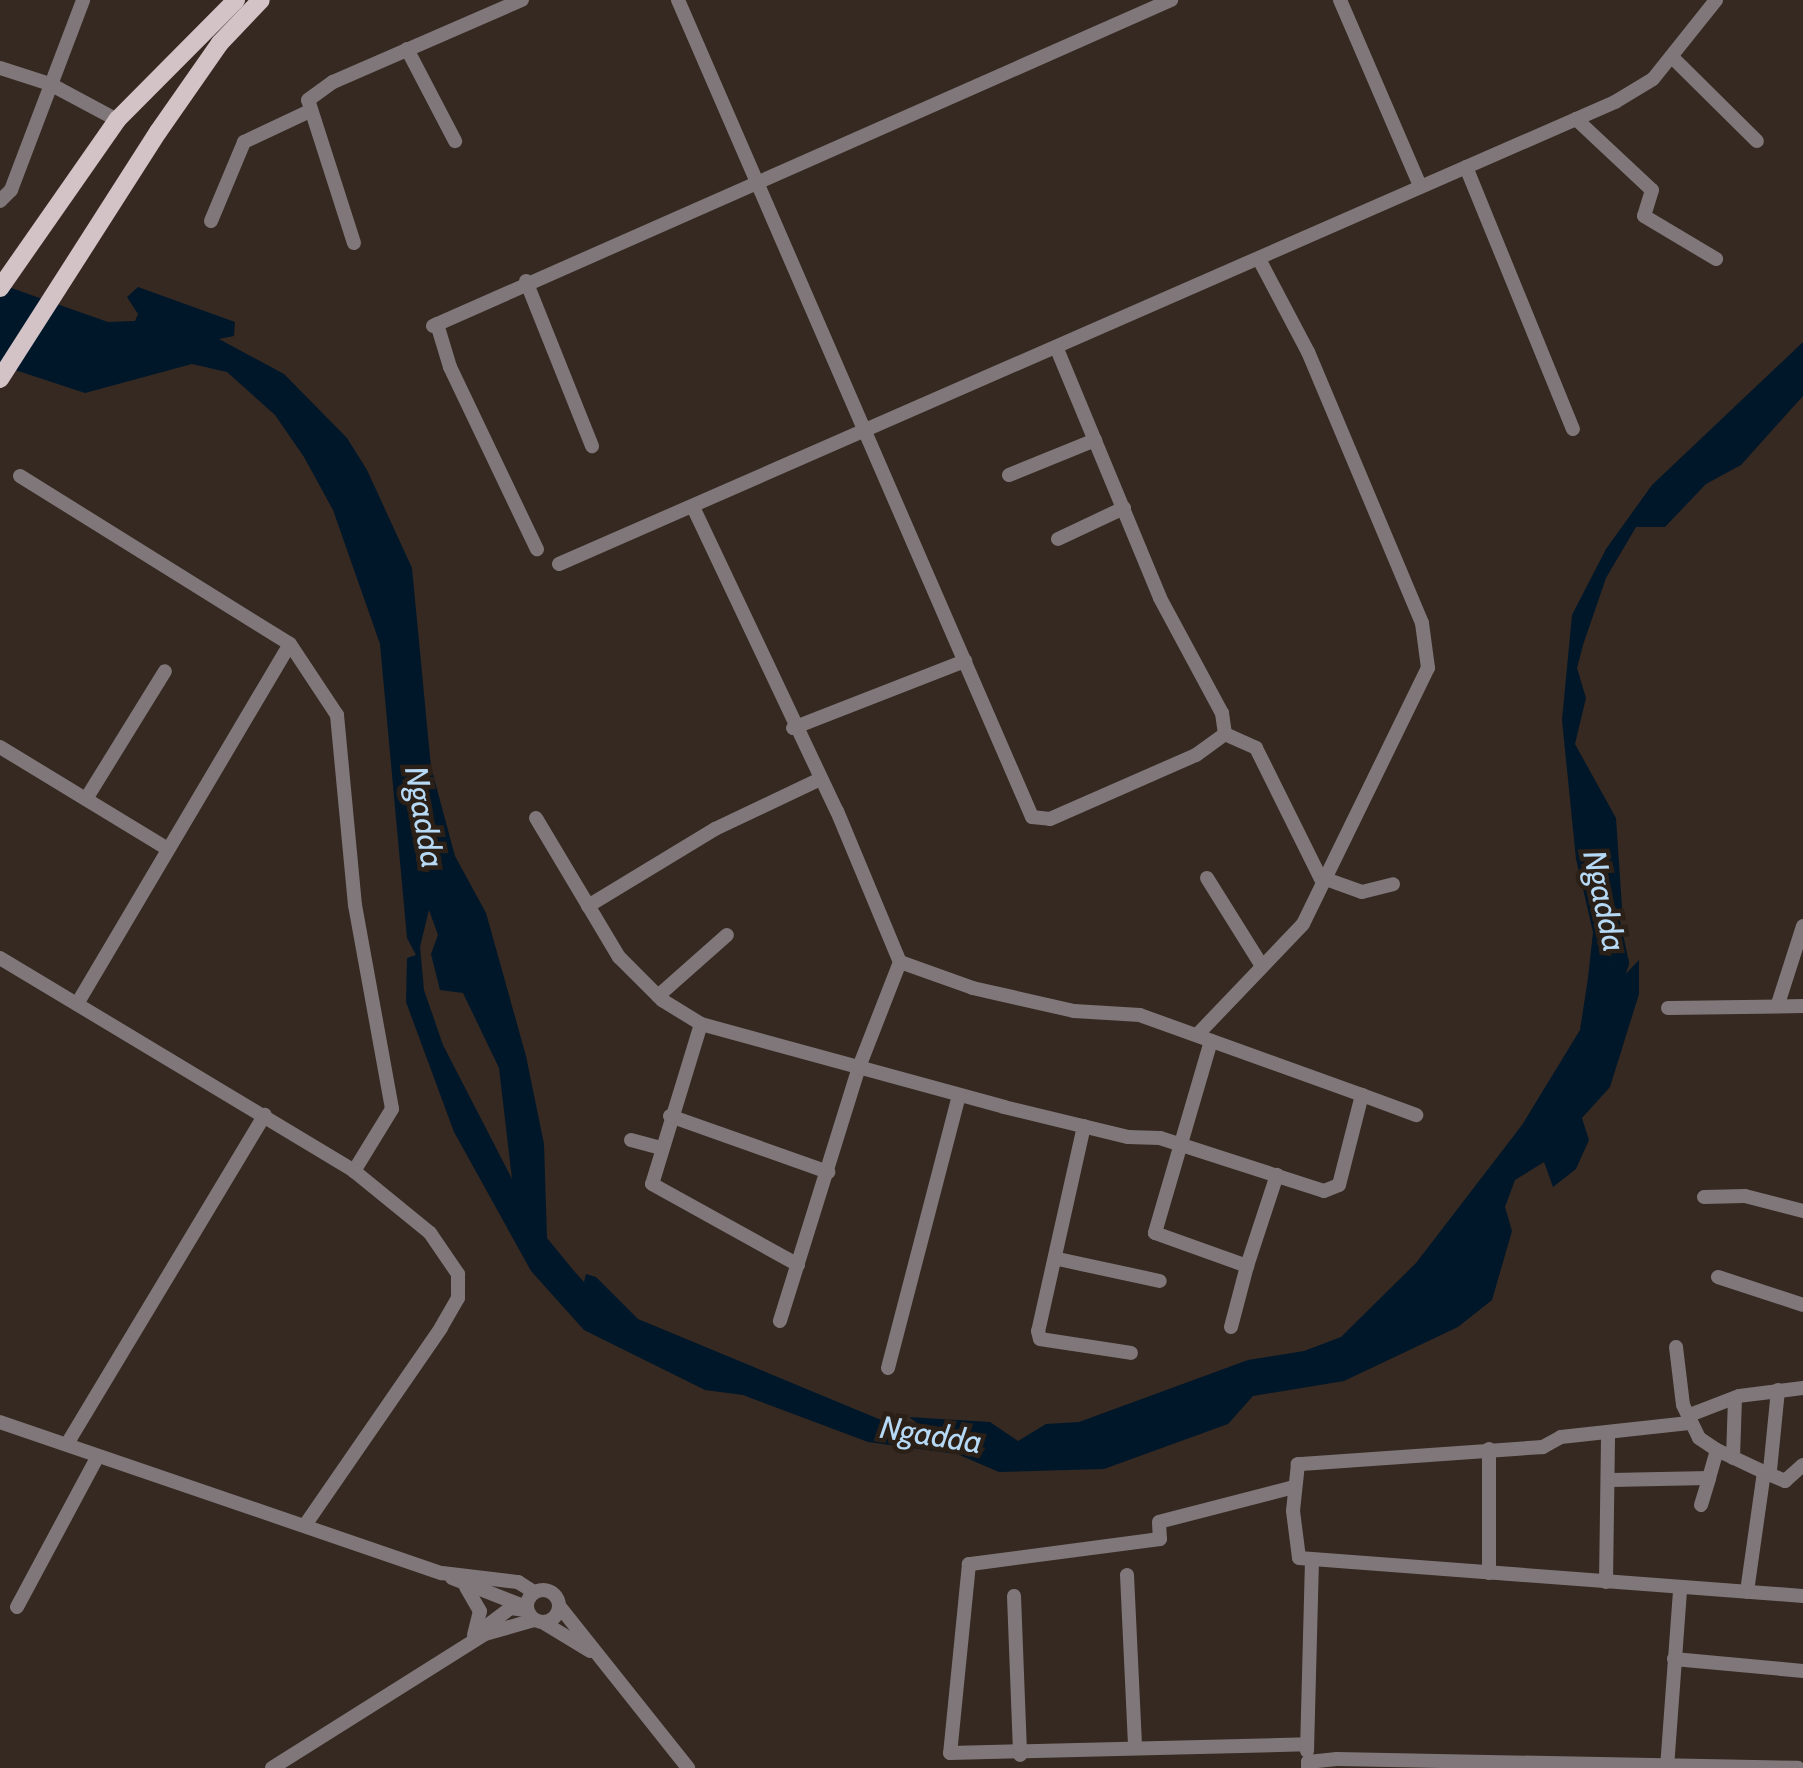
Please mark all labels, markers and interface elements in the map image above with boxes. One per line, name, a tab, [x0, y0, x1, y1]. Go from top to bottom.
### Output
water label: Ngadda	[396, 763, 452, 871]
water label: Ngadda	[1575, 847, 1633, 955]
water label: Ngadda	[877, 1408, 985, 1462]

